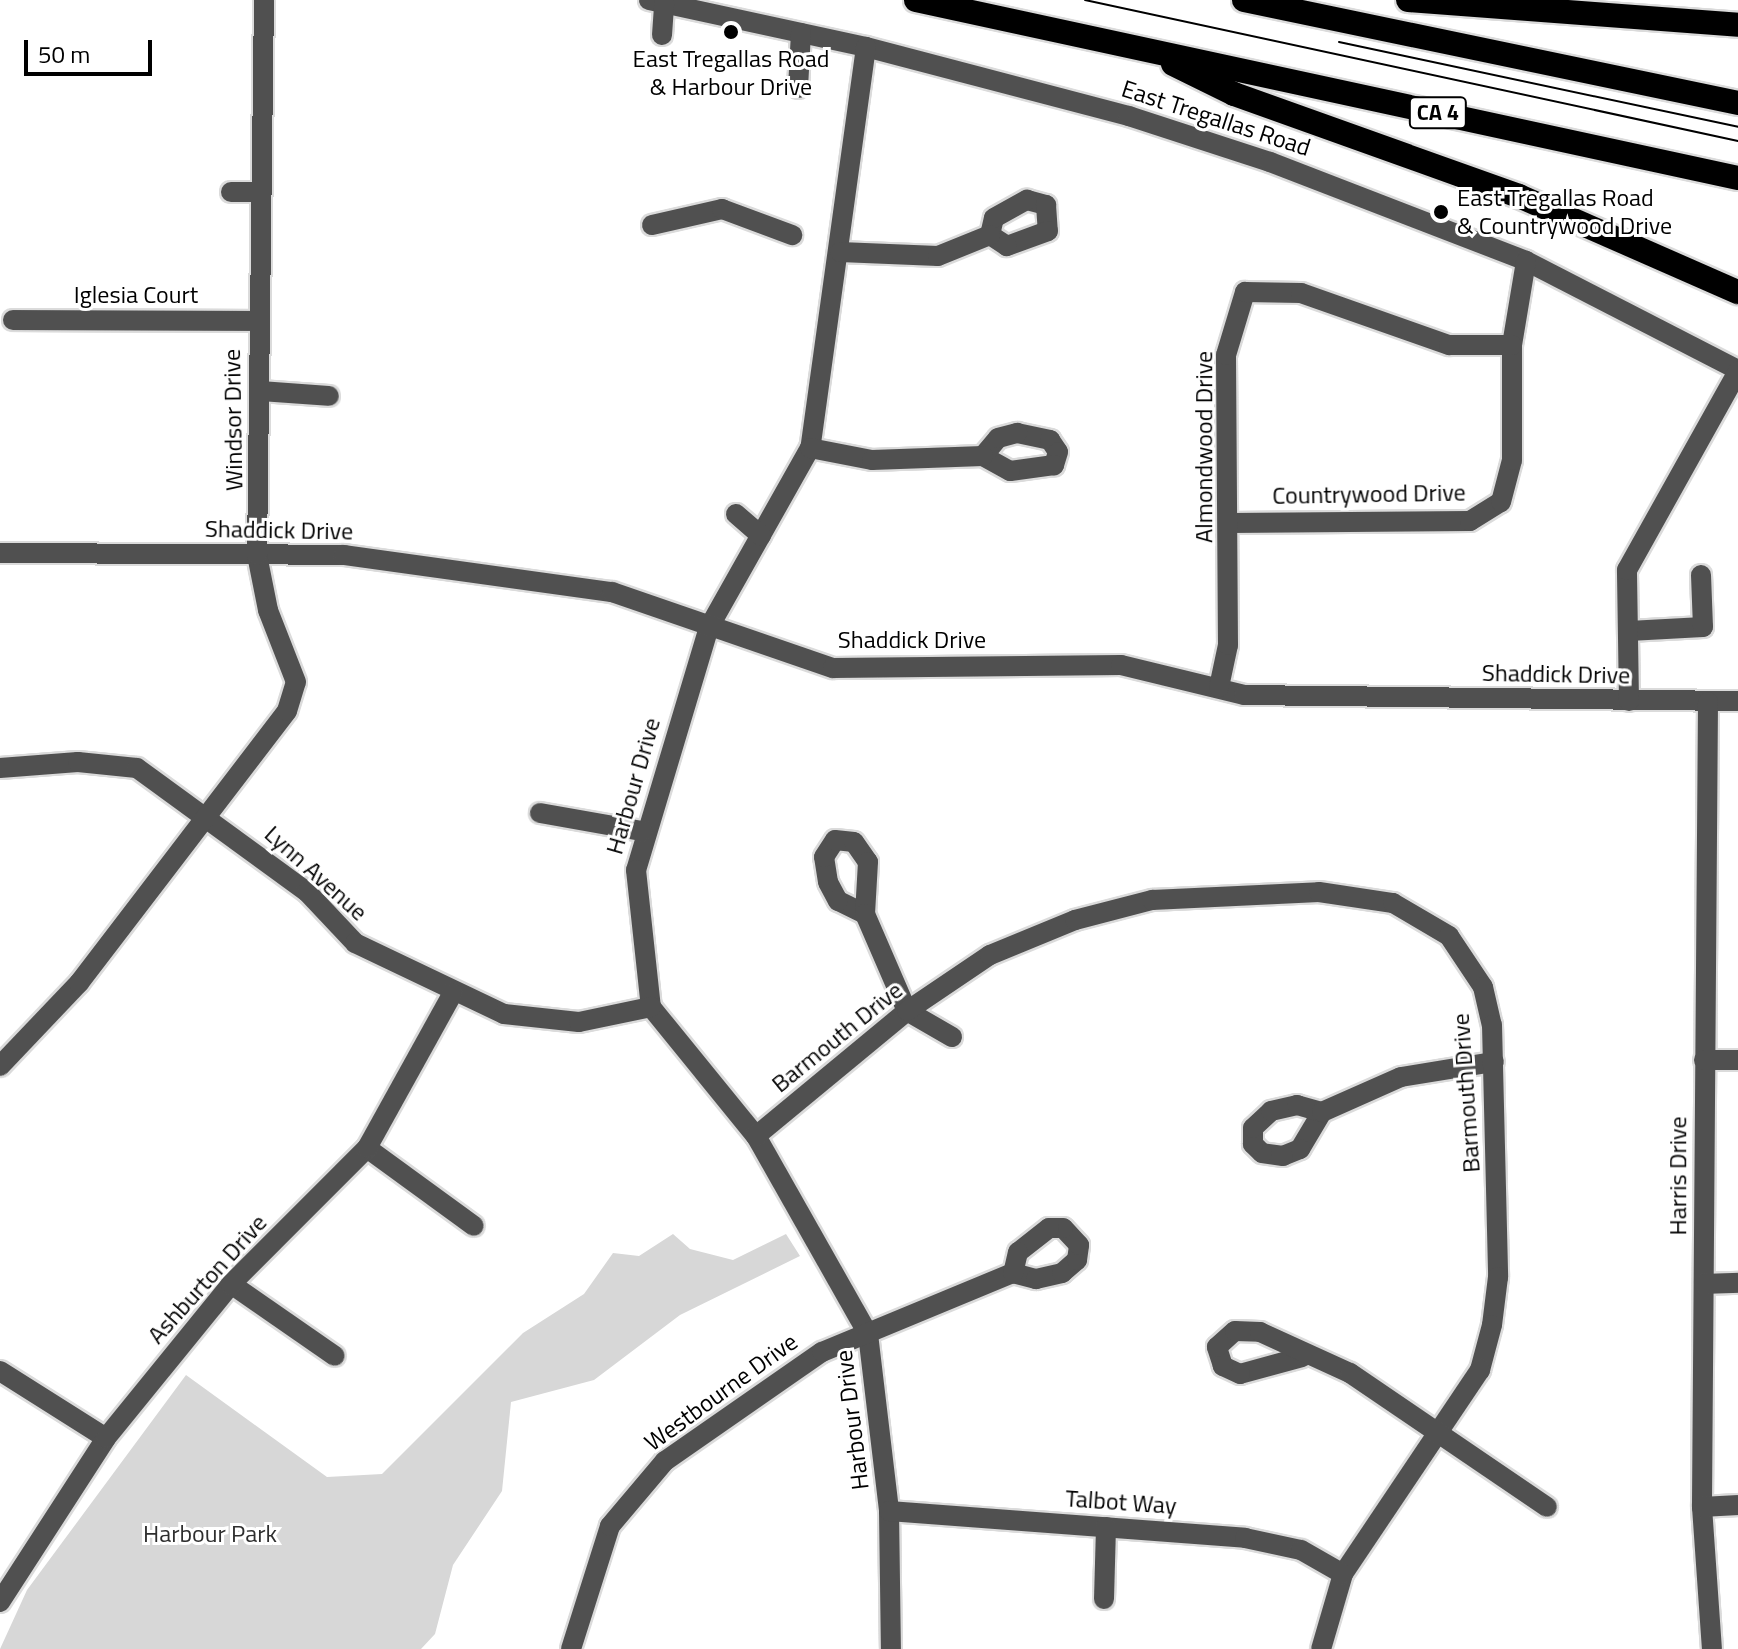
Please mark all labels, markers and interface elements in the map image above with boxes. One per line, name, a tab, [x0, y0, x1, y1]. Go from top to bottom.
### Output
marker: East Tregallas Road & Harbour Drive	[722, 23, 740, 41]
scale bar	[28, 24, 156, 74]
text: 50 m	[38, 36, 90, 72]
place label: East Tregallas Road & Harbour Drive	[633, 45, 829, 101]
street label: East Tregallas Road	[1118, 74, 1314, 162]
road number: CA 4	[1408, 95, 1468, 131]
place label: East Tregallas Road & Countrywood Drive	[1457, 184, 1672, 240]
marker: East Tregallas Road & Countrywood Drive	[1432, 203, 1450, 221]
street label: Iglesia Court	[74, 281, 198, 309]
street label: Windsor Drive	[217, 349, 249, 491]
street label: Almondwood Drive	[1190, 351, 1218, 543]
street label: Countrywood Drive	[1272, 478, 1466, 510]
street label: Shaddick Drive	[205, 514, 353, 546]
street label: Shaddick Drive	[838, 626, 986, 654]
street label: Shaddick Drive	[1482, 658, 1630, 690]
street label: Harbour Drive	[600, 714, 666, 858]
street label: Lynn Avenue	[259, 819, 373, 927]
street label: Barmouth Drive	[766, 976, 908, 1098]
street label: Barmouth Drive	[1446, 1012, 1486, 1174]
street label: Harris Drive	[1664, 1116, 1692, 1236]
street label: Ashburton Drive	[142, 1209, 272, 1349]
street label: Westbourne Drive	[639, 1327, 803, 1457]
street label: Harbour Drive	[829, 1348, 875, 1492]
street label: Talbot Way	[1064, 1484, 1178, 1520]
park label: Harbour Park	[143, 1520, 277, 1548]

